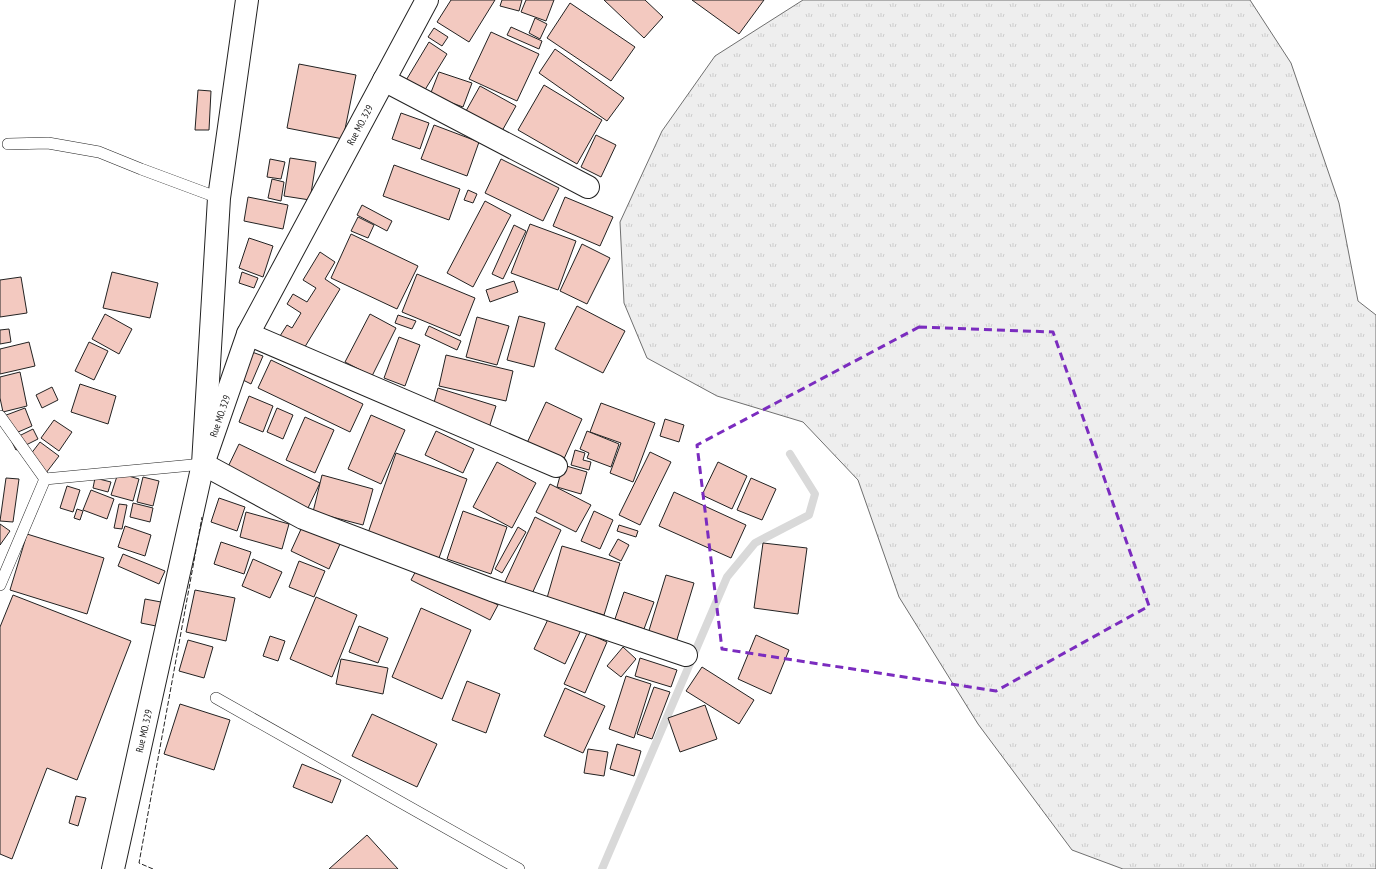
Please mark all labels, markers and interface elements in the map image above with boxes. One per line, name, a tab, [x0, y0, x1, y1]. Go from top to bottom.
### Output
street label: Rue MO. 329	[344, 103, 376, 147]
street label: Rue MO. 329	[207, 393, 233, 439]
street label: Rue MO. 329	[133, 708, 155, 754]

